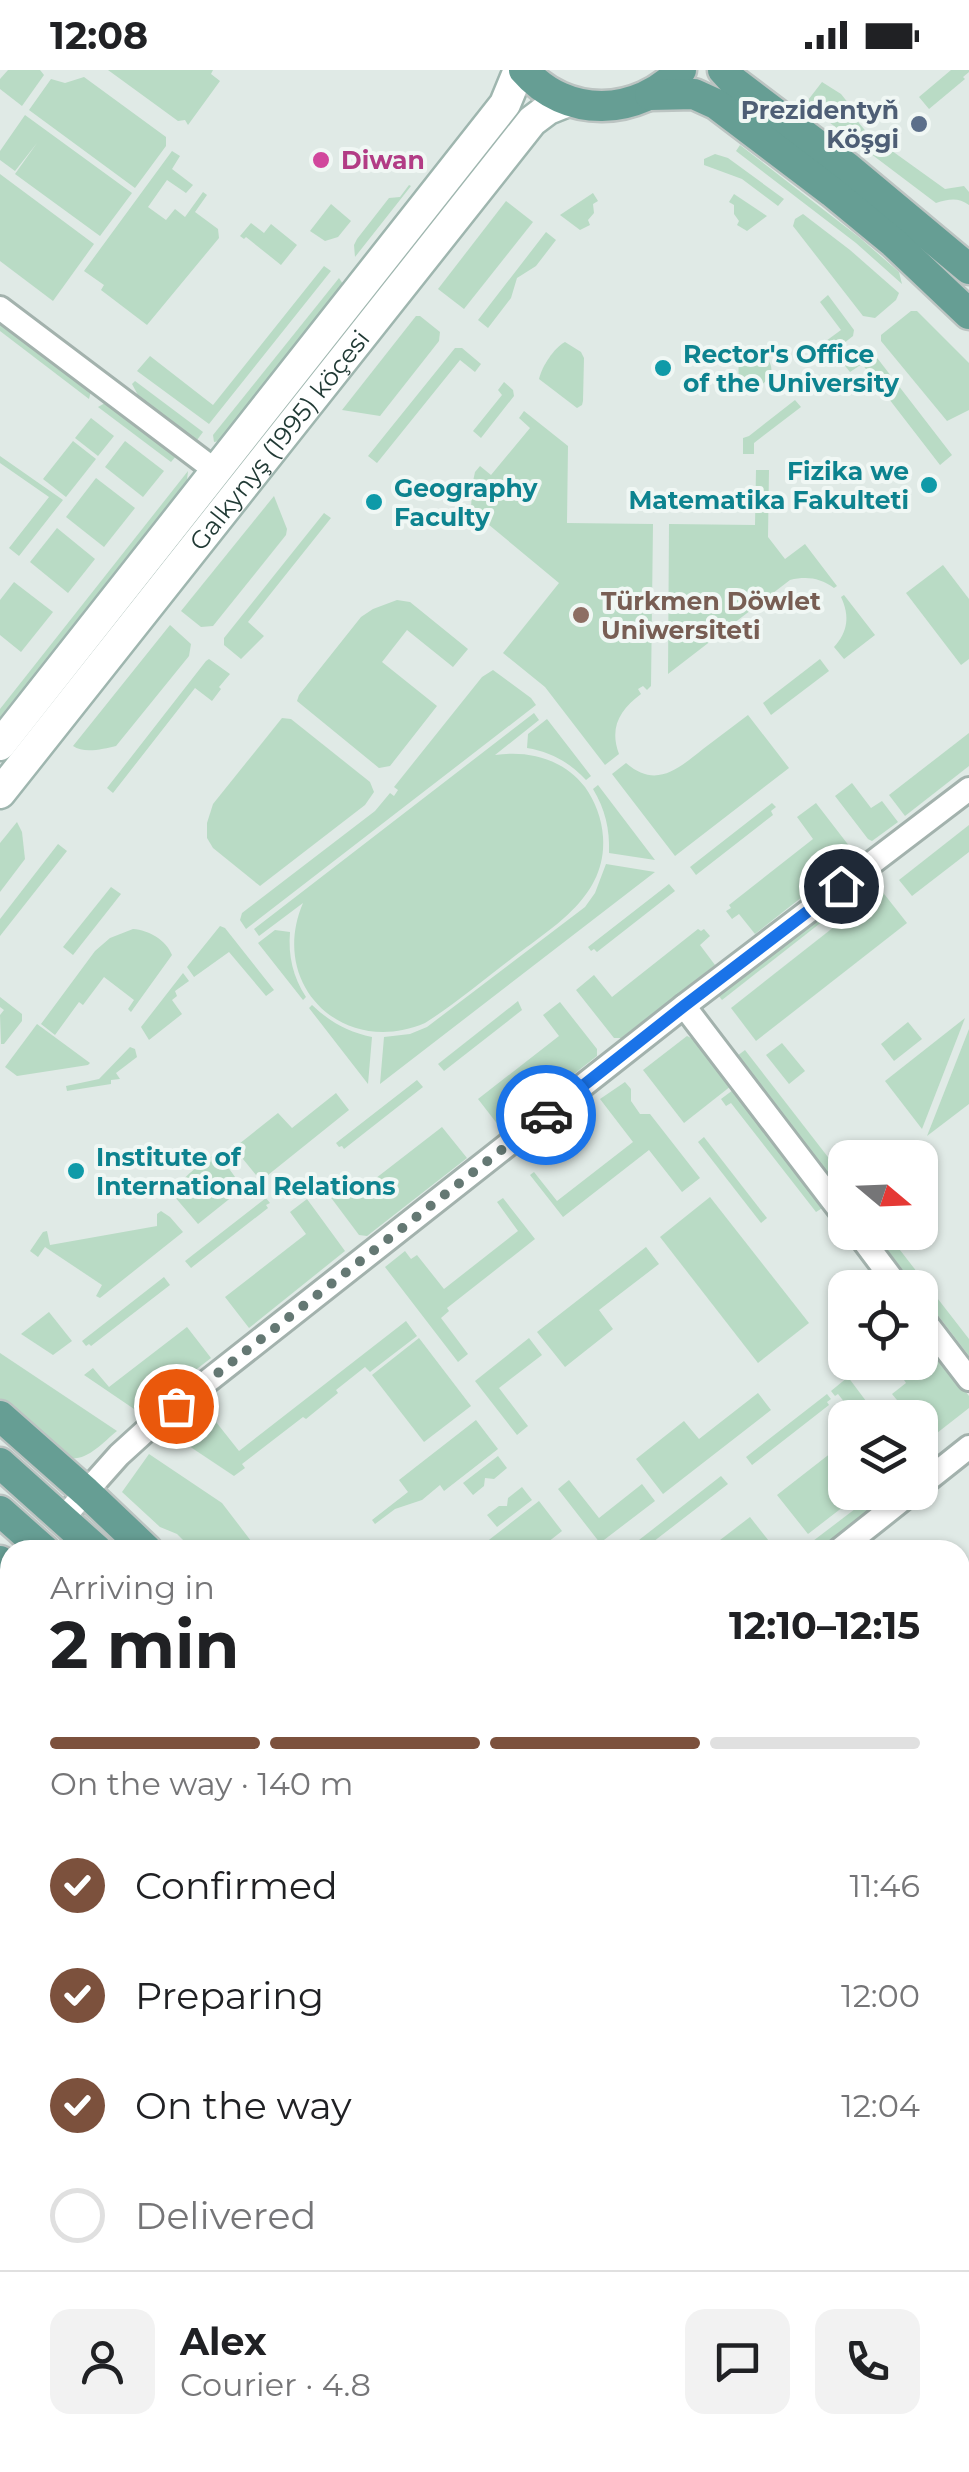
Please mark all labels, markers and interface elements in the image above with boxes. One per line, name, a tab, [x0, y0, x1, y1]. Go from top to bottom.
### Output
text: 12:08	[50, 12, 148, 59]
place label: Prezidentyň Köşgi	[741, 95, 899, 154]
marker: Prezidentyň Köşgi	[908, 113, 930, 135]
place label: Diwan	[341, 145, 425, 175]
marker: Diwan	[310, 149, 332, 171]
street label: Galkynyş (1995) köçesi	[183, 324, 376, 556]
place label: Rector's Office of the University	[683, 339, 900, 398]
marker: Rector's Office of the University	[652, 357, 674, 379]
place label: Fizika we Matematika Fakulteti	[628, 456, 909, 515]
place label: Geography Faculty	[394, 473, 538, 532]
marker: Fizika we Matematika Fakulteti	[918, 474, 940, 496]
marker: Geography Faculty	[363, 491, 385, 513]
place label: Türkmen Döwlet Uniwersiteti	[601, 586, 821, 645]
marker: Türkmen Döwlet Uniwersiteti	[570, 604, 592, 626]
pin	[799, 844, 884, 929]
icon: home	[814, 859, 869, 914]
courier	[496, 1065, 596, 1165]
icon: car	[519, 1088, 574, 1143]
north arrow	[828, 1140, 938, 1250]
map controls	[828, 1140, 938, 1510]
place label: Institute of International Relations	[96, 1142, 396, 1201]
marker: Institute of International Relations	[65, 1160, 87, 1182]
button: locate	[828, 1270, 938, 1380]
pin	[134, 1364, 219, 1449]
icon: bag	[149, 1379, 204, 1434]
button: layers	[828, 1400, 938, 1510]
text: Arriving in	[50, 1568, 215, 1607]
text: 12:10–12:15	[729, 1602, 920, 1649]
text: 2 min	[50, 1605, 239, 1684]
text: On the way · 140 m	[50, 1764, 353, 1803]
icon: check	[50, 1858, 105, 1913]
text: Confirmed	[135, 1862, 338, 1909]
text: 11:46	[849, 1866, 920, 1905]
icon: check	[50, 1968, 105, 2023]
text: Preparing	[135, 1972, 324, 2019]
text: 12:00	[841, 1976, 920, 2015]
icon: check	[50, 2078, 105, 2133]
text: On the way	[135, 2082, 352, 2129]
text: 12:04	[841, 2086, 920, 2125]
text: Delivered	[135, 2192, 316, 2239]
button: person	[50, 2309, 155, 2414]
button: chat	[685, 2309, 790, 2414]
button: phone	[815, 2309, 920, 2414]
text: Alex	[180, 2318, 267, 2365]
text: Courier · 4.8	[180, 2365, 371, 2404]

